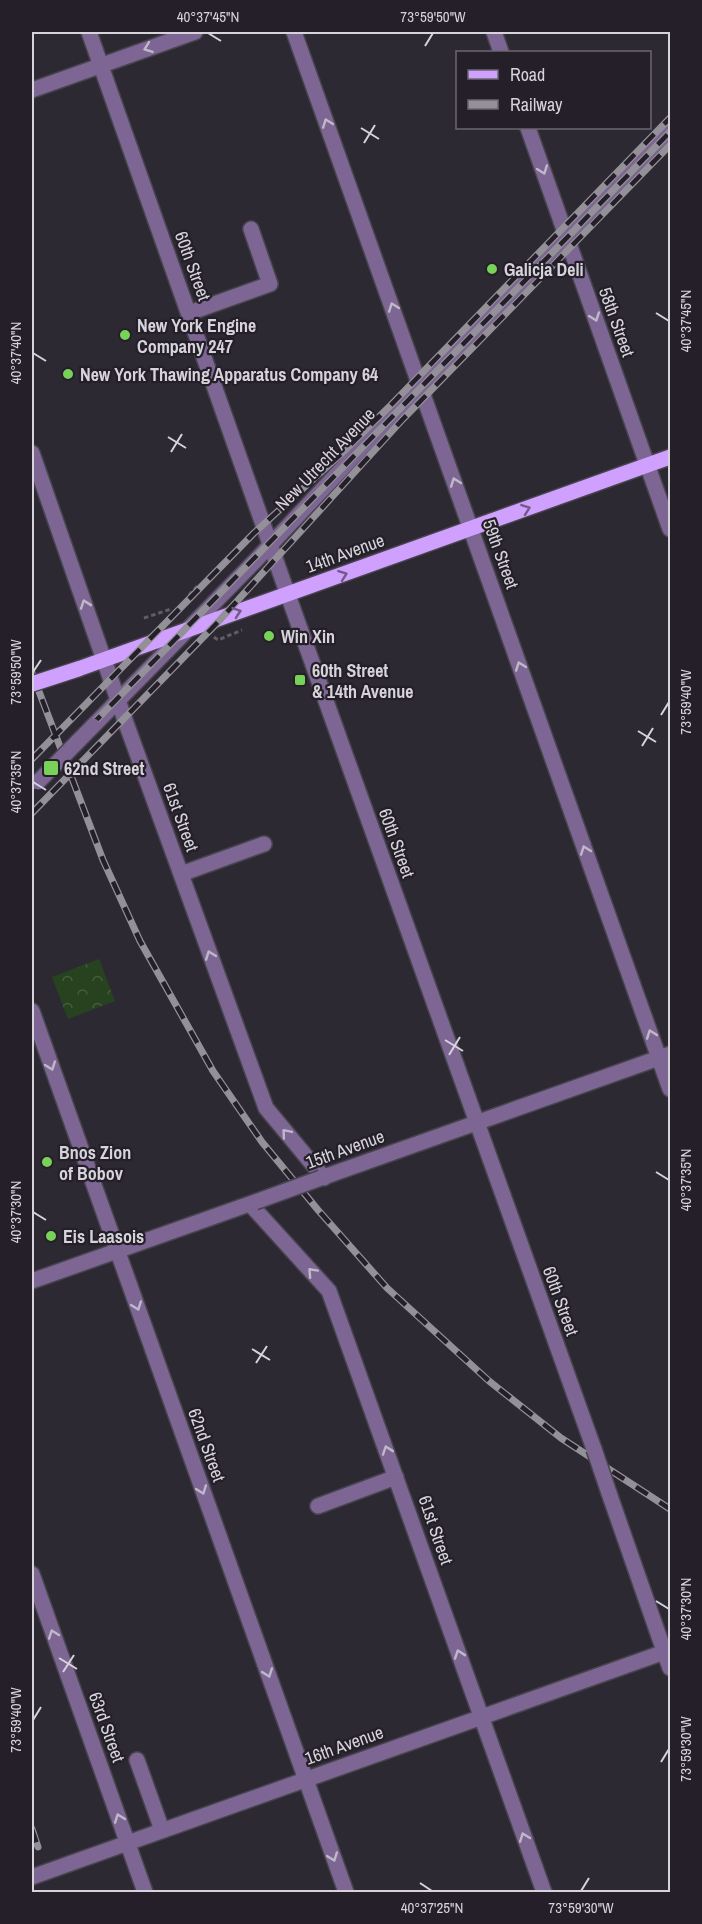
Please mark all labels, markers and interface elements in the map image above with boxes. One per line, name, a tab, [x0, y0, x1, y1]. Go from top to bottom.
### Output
text: 40°37'45"N	[177, 6, 239, 27]
text: 73°59'50"W	[400, 6, 466, 27]
one-way arrow	[143, 41, 154, 54]
legend	[456, 51, 651, 129]
text: Road	[510, 62, 545, 87]
text: Railway	[510, 92, 563, 117]
one-way arrow	[322, 118, 335, 129]
one-way arrow	[536, 165, 549, 175]
street label: 60th Street	[169, 228, 217, 304]
place label: Galicja Deli	[504, 257, 584, 282]
marker: Galicja Deli	[485, 262, 499, 276]
street label: 58th Street	[593, 284, 641, 360]
text: 40°37'45"N	[675, 290, 696, 352]
one-way arrow	[388, 302, 400, 313]
one-way arrow	[587, 311, 600, 322]
place label: New York Engine Company 247	[137, 313, 256, 359]
text: 40°37'40"N	[5, 322, 26, 384]
marker: New York Engine Company 247	[118, 328, 132, 342]
place label: New York Thawing Apparatus Company 64	[80, 362, 379, 387]
marker: New York Thawing Apparatus Company 64	[61, 367, 75, 381]
street label: New Utrecht Avenue	[269, 402, 381, 516]
one-way arrow	[449, 478, 462, 488]
one-way arrow	[520, 504, 531, 516]
street label: 59th Street	[477, 516, 525, 592]
street label: 14th Avenue	[302, 527, 388, 579]
one-way arrow	[337, 569, 348, 582]
one-way arrow	[79, 599, 92, 610]
one-way arrow	[231, 607, 242, 620]
place label: Win Xin	[281, 624, 335, 649]
marker: Win Xin	[262, 629, 276, 643]
text: 73°59'50"W	[5, 639, 26, 705]
place label: 60th Street & 14th Avenue	[312, 658, 413, 704]
one-way arrow	[515, 661, 528, 672]
text: 73°59'40"W	[675, 669, 696, 735]
marker: 60th Street & 14th Avenue	[293, 673, 307, 687]
text: 40°37'35"N	[5, 751, 26, 813]
place label: 62nd Street	[64, 756, 144, 781]
marker: 62nd Street	[42, 759, 60, 777]
street label: 61st Street	[157, 779, 205, 855]
street label: 60th Street	[373, 805, 421, 881]
one-way arrow	[580, 845, 593, 856]
one-way arrow	[205, 950, 218, 961]
one-way arrow	[645, 1029, 658, 1039]
one-way arrow	[44, 1060, 57, 1071]
street label: 15th Avenue	[302, 1123, 388, 1175]
one-way arrow	[283, 1128, 294, 1139]
place label: Bnos Zion of Bobov	[59, 1140, 131, 1186]
text: 40°37'35"N	[675, 1149, 696, 1211]
marker: Bnos Zion of Bobov	[40, 1155, 54, 1169]
text: 40°37'30"N	[5, 1181, 26, 1243]
place label: Eis Laasois	[63, 1224, 144, 1249]
marker: Eis Laasois	[44, 1229, 58, 1243]
street label: 60th Street	[537, 1263, 585, 1339]
one-way arrow	[308, 1268, 319, 1279]
one-way arrow	[129, 1300, 142, 1311]
street label: 62nd Street	[182, 1405, 232, 1485]
one-way arrow	[381, 1445, 394, 1456]
one-way arrow	[195, 1484, 208, 1495]
street label: 61st Street	[413, 1492, 459, 1568]
text: 40°37'30"N	[675, 1578, 696, 1640]
one-way arrow	[47, 1629, 60, 1640]
one-way arrow	[454, 1649, 466, 1660]
one-way arrow	[260, 1668, 273, 1678]
text: 73°59'40"W	[5, 1687, 26, 1753]
street label: 63rd Street	[83, 1688, 131, 1766]
text: 73°59'30"W	[675, 1716, 696, 1782]
street label: 16th Avenue	[301, 1719, 387, 1771]
one-way arrow	[113, 1813, 126, 1824]
one-way arrow	[519, 1832, 532, 1843]
one-way arrow	[326, 1851, 339, 1862]
text: 40°37'25"N	[401, 1897, 463, 1918]
text: 73°59'30"W	[548, 1897, 614, 1918]

